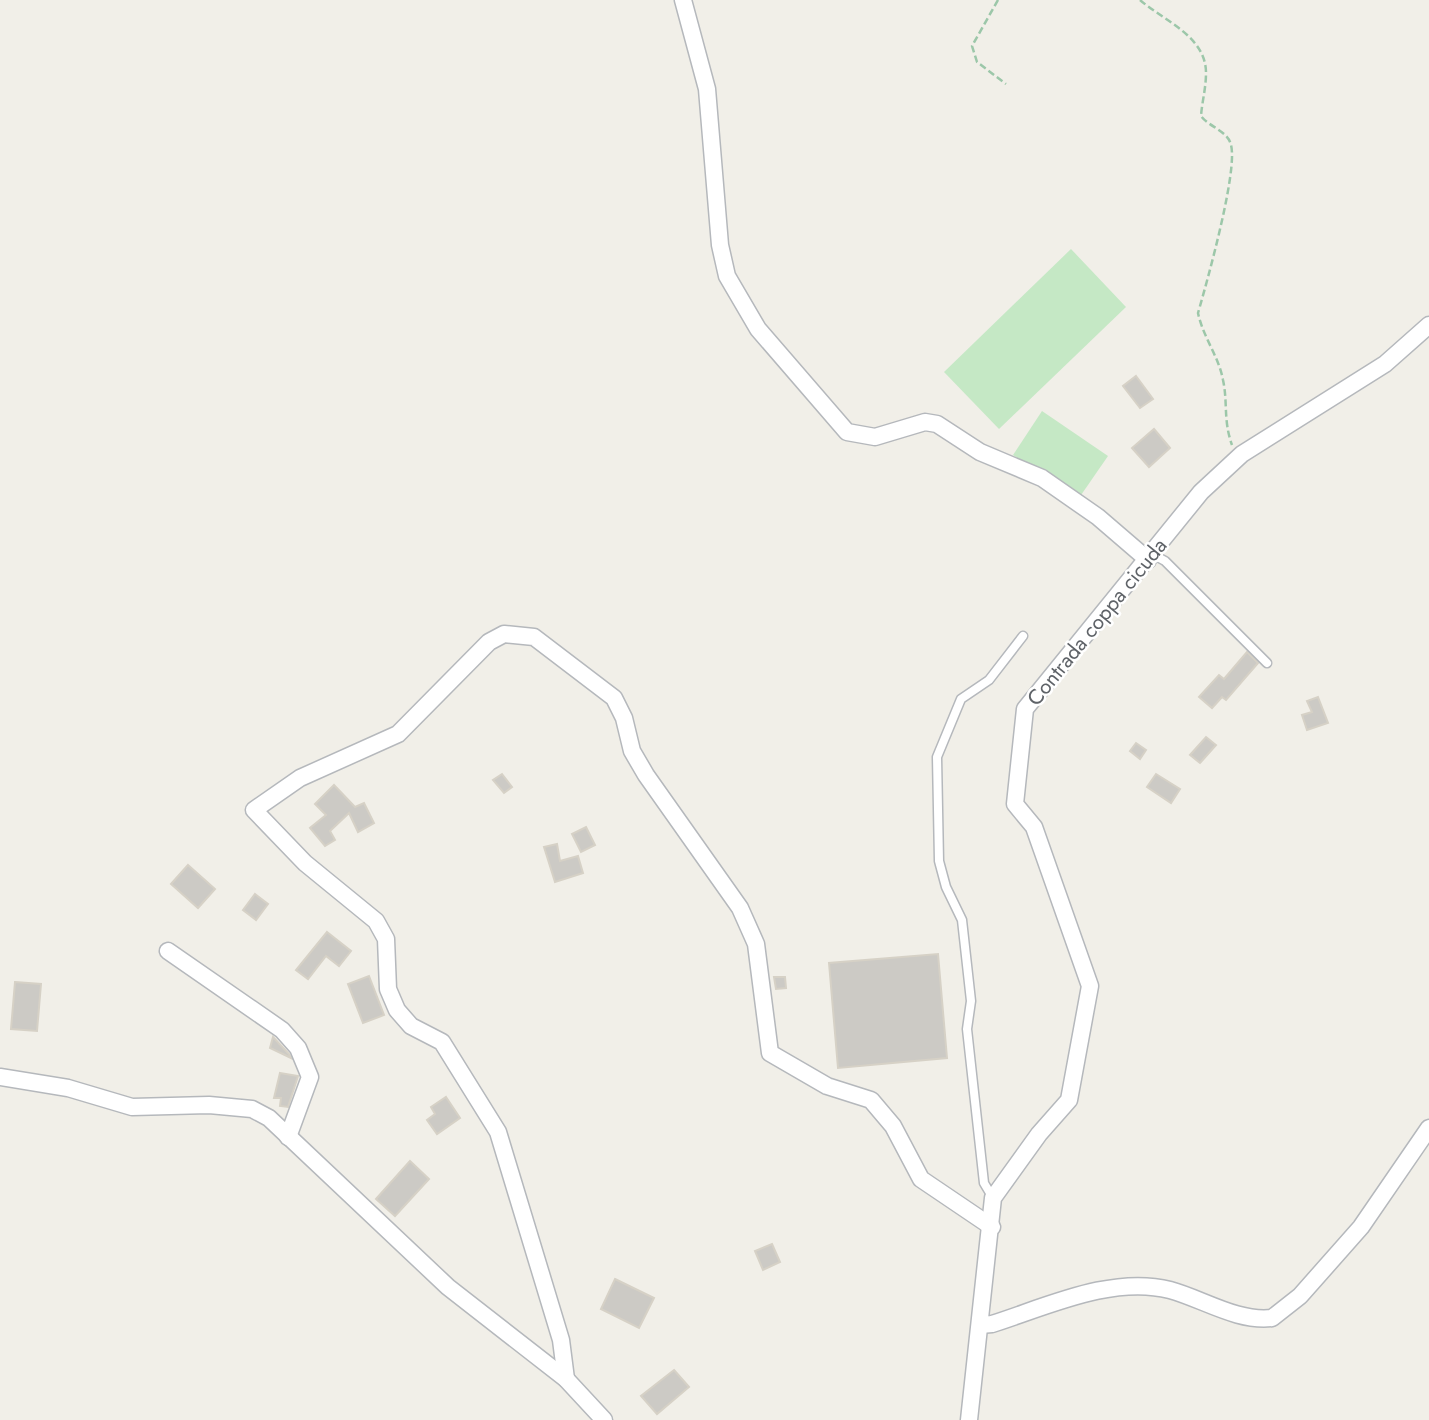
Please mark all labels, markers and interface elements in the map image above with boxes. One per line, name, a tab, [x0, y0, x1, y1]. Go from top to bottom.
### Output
street label: Contrada coppa cicuda	[1020, 532, 1174, 712]

